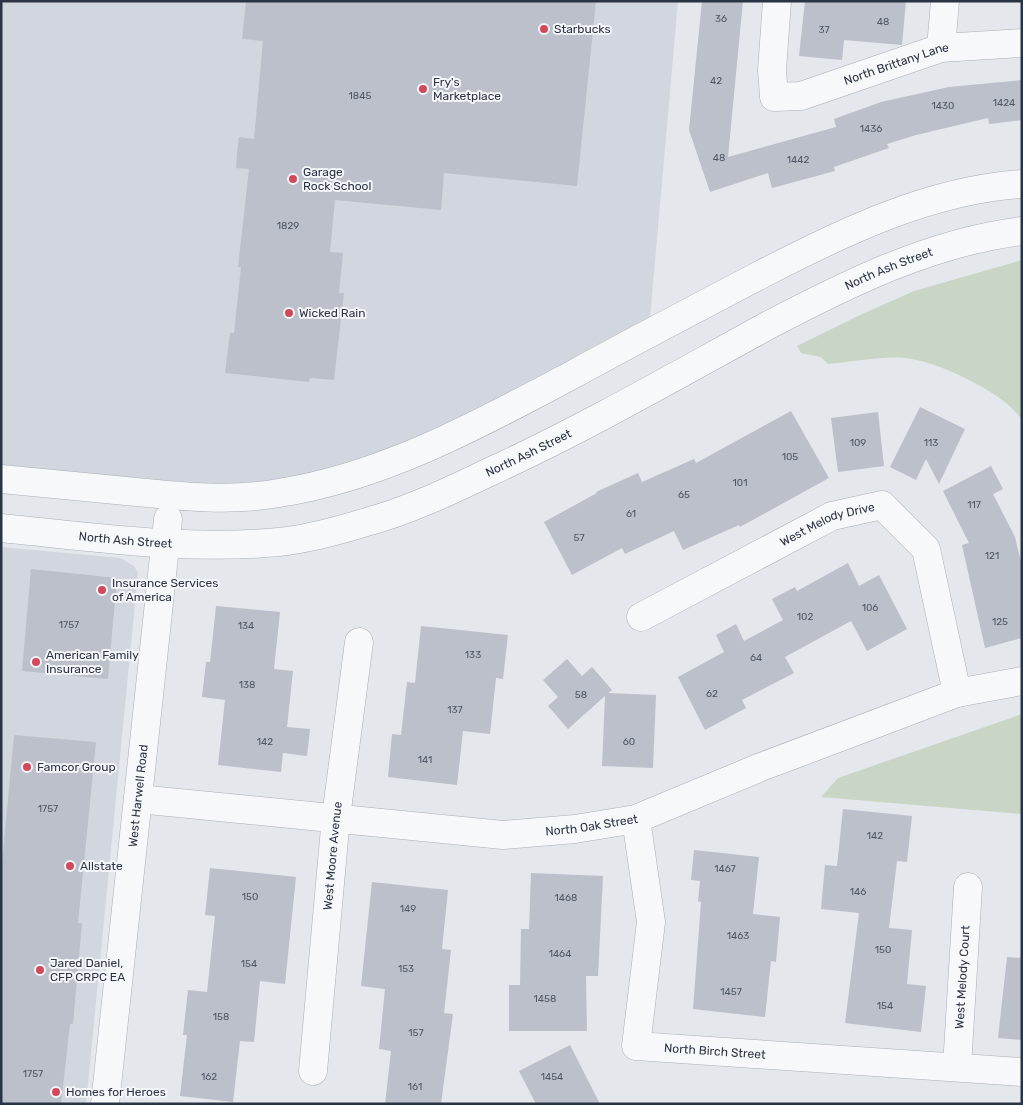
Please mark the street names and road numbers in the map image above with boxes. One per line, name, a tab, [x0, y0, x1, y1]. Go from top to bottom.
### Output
street label: North Brittany Lane	[842, 41, 949, 88]
street label: North Ash Street	[843, 245, 935, 293]
street label: North Ash Street	[483, 426, 574, 480]
street label: West Melody Drive	[778, 500, 876, 549]
street label: North Ash Street	[78, 529, 173, 551]
street label: West Harwell Road	[126, 744, 151, 848]
street label: West Moore Avenue	[321, 800, 345, 911]
street label: North Oak Street	[545, 812, 639, 838]
street label: West Melody Court	[952, 925, 973, 1029]
street label: North Birch Street	[664, 1041, 766, 1062]

